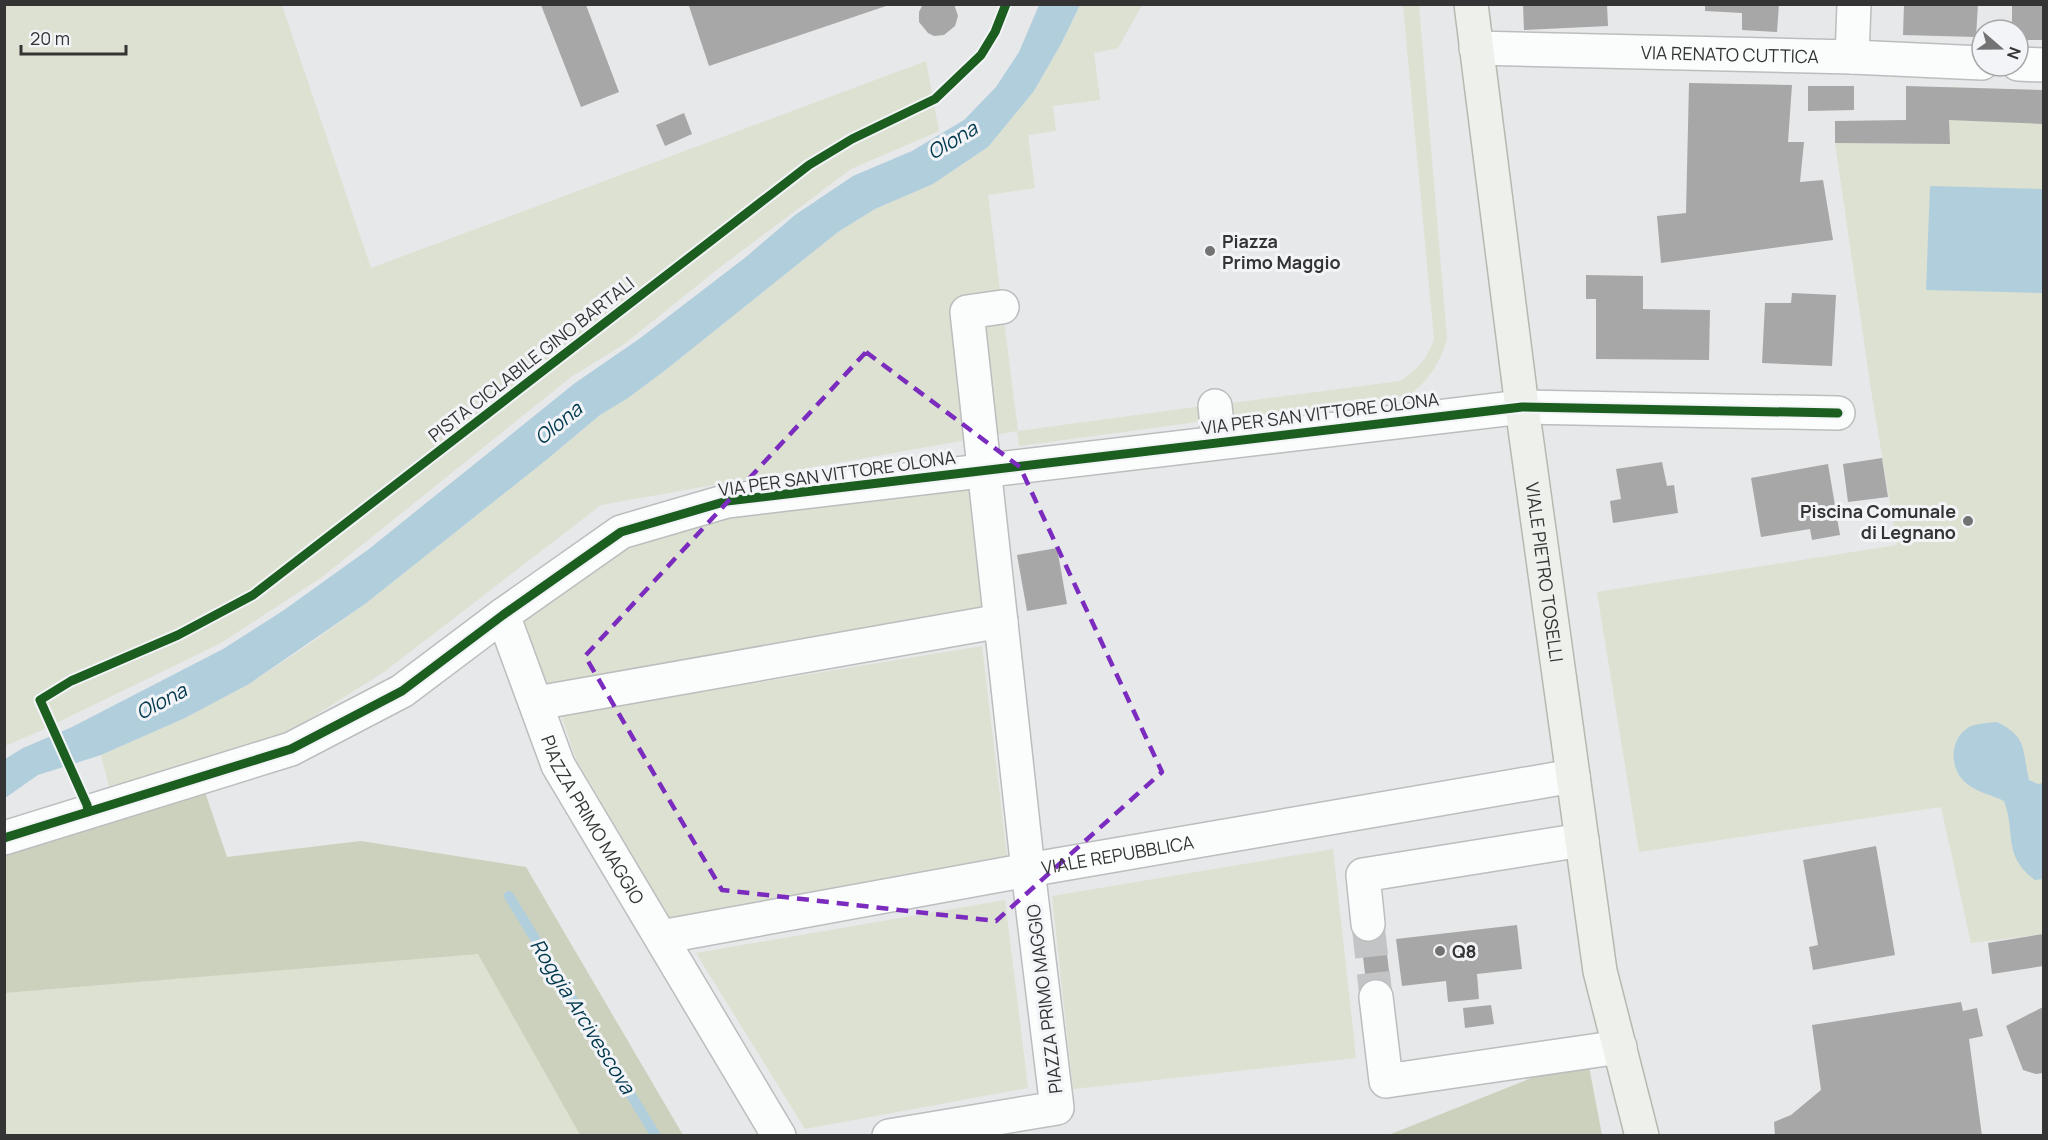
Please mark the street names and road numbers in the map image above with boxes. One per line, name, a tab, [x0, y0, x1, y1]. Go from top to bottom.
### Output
street label: VIA RENATO CUTTICA	[1641, 40, 1820, 68]
street label: PISTA CICLABILE GINO BARTALI	[423, 271, 639, 447]
street label: VIA PER SAN VITTORE OLONA	[1200, 386, 1441, 439]
street label: VIA PER SAN VITTORE OLONA	[717, 444, 958, 502]
street label: VIALE PIETRO TOSELLI	[1521, 481, 1569, 664]
street label: PIAZZA PRIMO MAGGIO	[536, 732, 650, 908]
street label: VIALE REPUBBLICA	[1040, 830, 1196, 879]
street label: PIAZZA PRIMO MAGGIO	[1020, 903, 1068, 1095]

